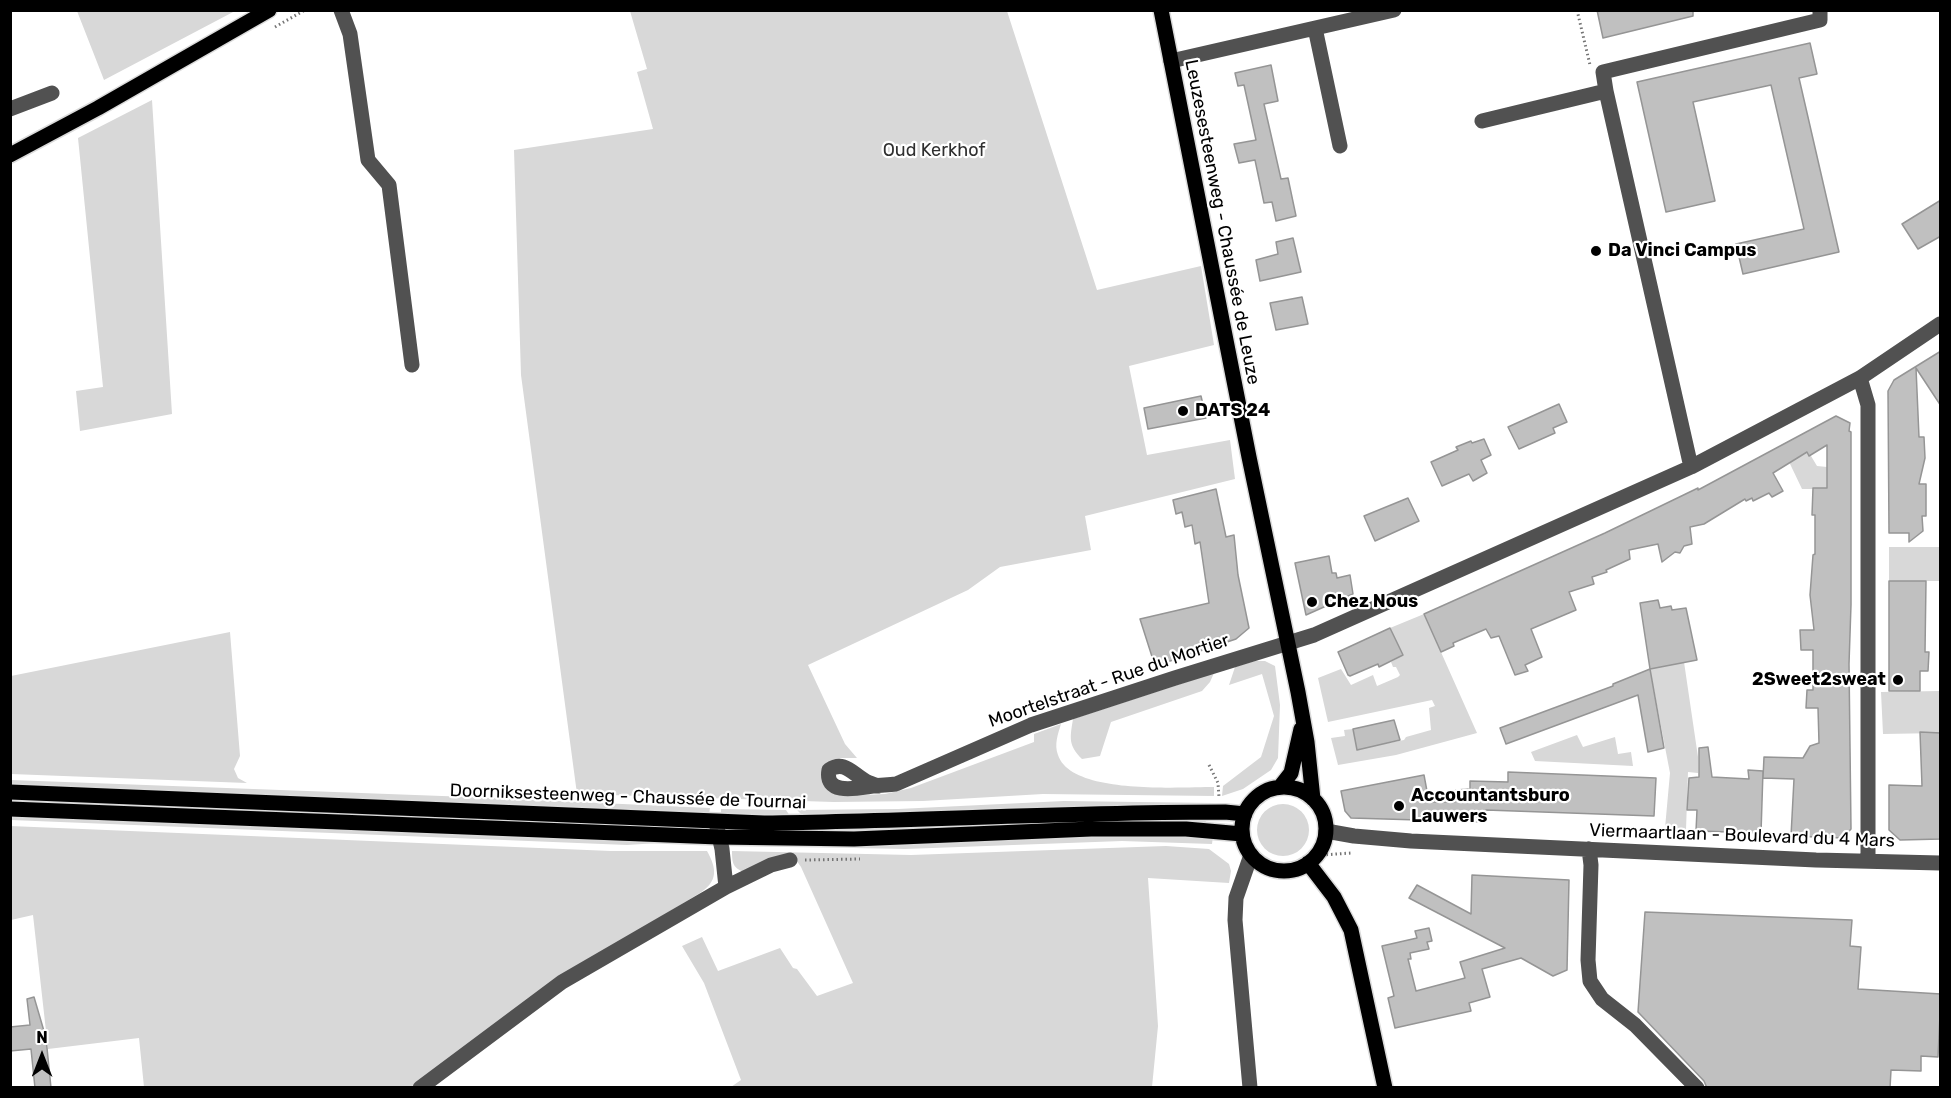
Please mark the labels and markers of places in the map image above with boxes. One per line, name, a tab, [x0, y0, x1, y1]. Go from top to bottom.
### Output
place label: Da Vinci Campus	[1608, 240, 1757, 262]
marker: Da Vinci Campus	[1589, 244, 1603, 258]
place label: DATS 24	[1195, 400, 1270, 422]
marker: DATS 24	[1176, 404, 1190, 418]
place label: Chez Nous	[1324, 591, 1418, 613]
marker: Chez Nous	[1305, 595, 1319, 609]
place label: 2Sweet2sweat	[1752, 669, 1886, 691]
marker: 2Sweet2sweat	[1891, 673, 1905, 687]
place label: Accountantsburo Lauwers	[1411, 785, 1570, 828]
marker: Accountantsburo Lauwers	[1392, 799, 1406, 813]

